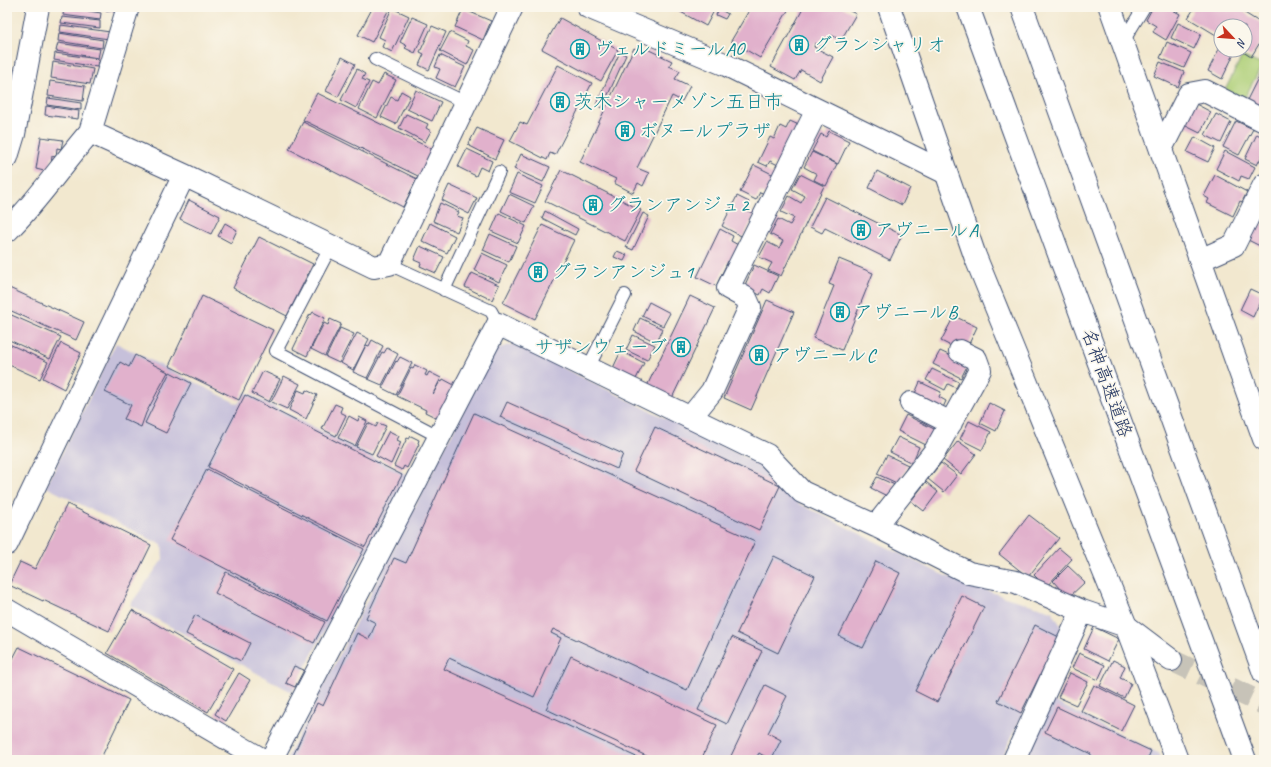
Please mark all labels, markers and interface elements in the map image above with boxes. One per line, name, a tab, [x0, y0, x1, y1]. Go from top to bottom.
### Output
north arrow	[1213, 18, 1253, 58]
place label: グランシャリオ	[813, 33, 946, 57]
building icon: グランシャリオ	[788, 34, 810, 56]
text: N	[1233, 36, 1250, 50]
place label: ヴェルドミールAO	[594, 37, 746, 61]
building icon: ヴェルドミールAO	[569, 38, 591, 60]
place label: 茨木シャーメゾン五日市	[574, 90, 783, 114]
building icon: 茨木シャーメゾン五日市	[549, 91, 571, 113]
place label: ボヌールプラザ	[639, 119, 771, 143]
building icon: ボヌールプラザ	[614, 120, 636, 142]
place label: グランアンジュ2	[607, 193, 750, 217]
building icon: グランアンジュ2	[582, 194, 604, 216]
place label: アヴニールA	[875, 218, 979, 242]
building icon: アヴニールA	[850, 219, 872, 241]
place label: グランアンジュ1	[552, 260, 695, 284]
building icon: グランアンジュ1	[527, 261, 549, 283]
place label: アヴニールB	[854, 300, 958, 324]
building icon: アヴニールB	[829, 301, 851, 323]
street label: 名神高速道路	[1076, 325, 1138, 441]
place label: サザンウェーブ	[534, 335, 667, 359]
building icon: サザンウェーブ	[670, 336, 692, 358]
place label: アヴニールC	[773, 343, 877, 367]
building icon: アヴニールC	[748, 344, 770, 366]

